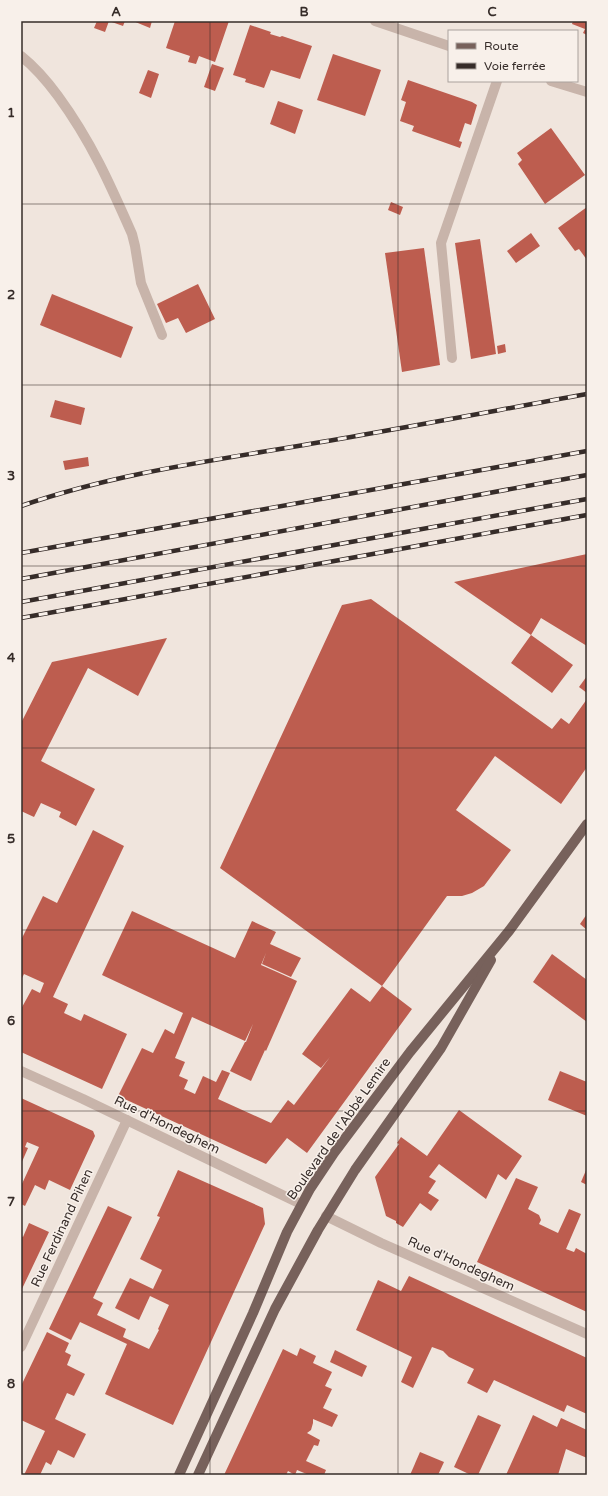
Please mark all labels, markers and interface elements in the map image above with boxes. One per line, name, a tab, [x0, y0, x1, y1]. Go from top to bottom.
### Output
text: A	[111, 4, 121, 20]
text: B	[299, 4, 309, 20]
text: C	[487, 4, 497, 20]
legend	[448, 30, 578, 82]
text: Route	[484, 39, 519, 53]
text: Voie ferrée	[484, 59, 546, 73]
text: 1	[7, 105, 15, 121]
text: 2	[7, 287, 15, 303]
text: 3	[7, 468, 15, 484]
text: 4	[7, 650, 16, 666]
text: 5	[7, 831, 15, 847]
text: 6	[7, 1013, 15, 1029]
street label: Boulevard de l'Abbé Lemire	[284, 1055, 394, 1203]
street label: Rue d'Hondeghem	[112, 1093, 222, 1157]
street label: Rue Ferdinand Pihen	[28, 1166, 96, 1290]
text: 7	[7, 1194, 15, 1210]
street label: Rue d'Hondeghem	[405, 1233, 517, 1295]
text: 8	[7, 1376, 15, 1392]

